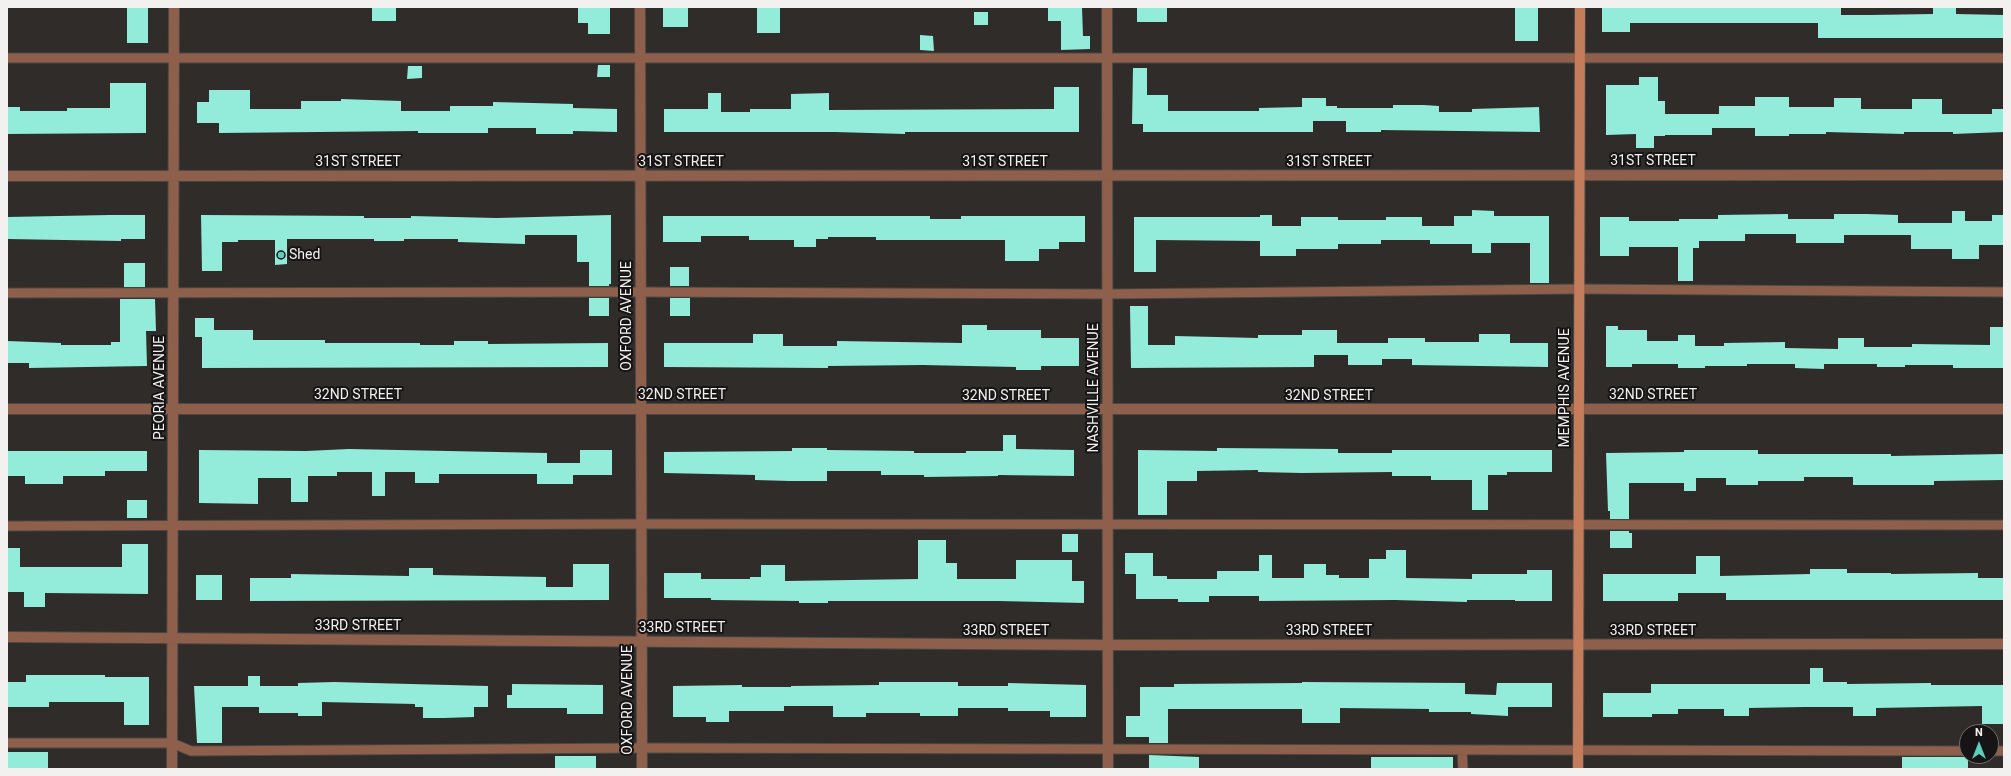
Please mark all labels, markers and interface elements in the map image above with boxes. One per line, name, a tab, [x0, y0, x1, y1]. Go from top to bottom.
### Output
street label: 31ST STREET	[1610, 153, 1696, 169]
street label: 31ST STREET	[315, 154, 401, 170]
street label: 31ST STREET	[638, 154, 724, 170]
street label: 31ST STREET	[962, 154, 1048, 170]
street label: 31ST STREET	[1286, 154, 1372, 170]
place label: Shed	[289, 247, 320, 263]
marker: Shed	[276, 250, 286, 260]
street label: OXFORD AVENUE	[619, 261, 635, 371]
street label: NASHVILLE AVENUE	[1086, 323, 1102, 453]
street label: MEMPHIS AVENUE	[1557, 328, 1573, 448]
street label: PEORIA AVENUE	[152, 336, 168, 440]
street label: 32ND STREET	[314, 387, 402, 403]
street label: 32ND STREET	[638, 387, 726, 403]
street label: 32ND STREET	[1609, 387, 1697, 403]
street label: 32ND STREET	[962, 388, 1050, 404]
street label: 32ND STREET	[1285, 388, 1373, 404]
street label: 33RD STREET	[315, 618, 401, 634]
street label: 33RD STREET	[639, 620, 725, 636]
street label: 33RD STREET	[963, 623, 1049, 639]
street label: 33RD STREET	[1286, 623, 1372, 639]
street label: 33RD STREET	[1610, 623, 1696, 639]
street label: OXFORD AVENUE	[620, 645, 636, 755]
north arrow	[1959, 724, 1999, 764]
text: N	[1975, 726, 1983, 739]

